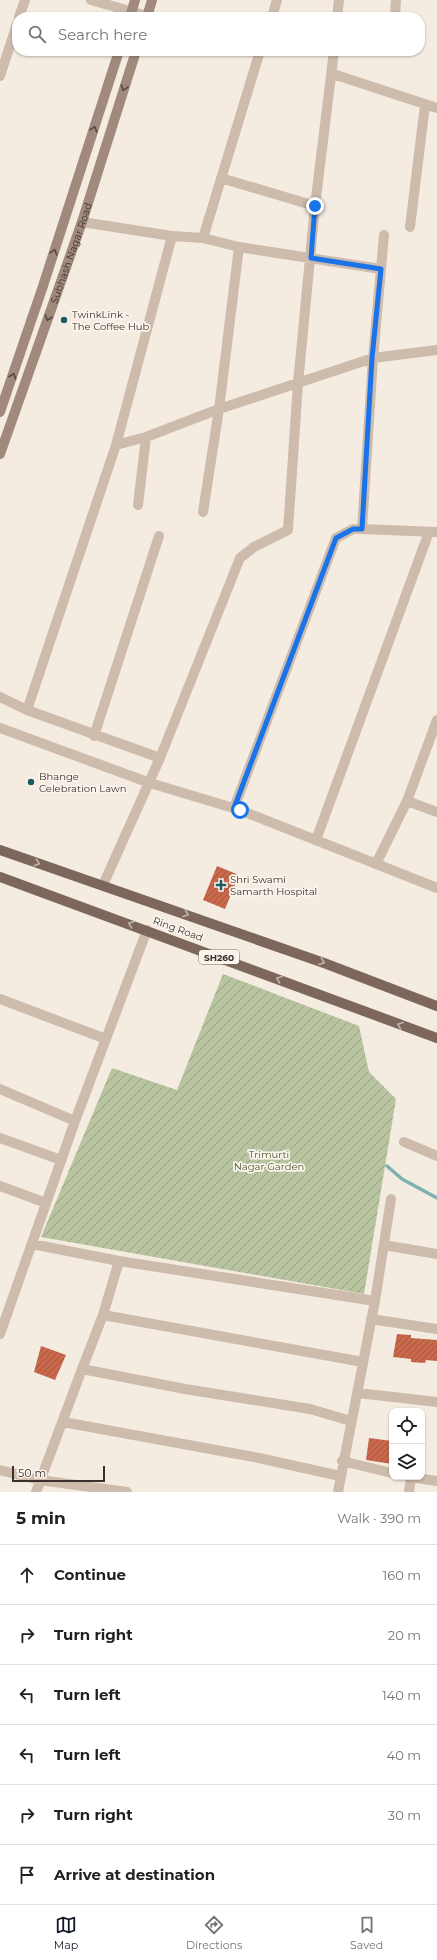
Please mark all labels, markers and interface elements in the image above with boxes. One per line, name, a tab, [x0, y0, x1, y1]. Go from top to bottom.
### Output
search box	[12, 12, 425, 56]
icon: search	[26, 23, 48, 45]
text: Search here	[58, 25, 147, 44]
one-way arrow	[120, 84, 129, 91]
one-way arrow	[89, 125, 98, 132]
route end	[306, 197, 324, 215]
street label: Subhash Nagar Road	[47, 201, 94, 305]
one-way arrow	[49, 249, 58, 256]
place label: TwinkLink - The Coffee Hub	[72, 308, 150, 333]
one-way arrow	[44, 314, 53, 321]
marker: TwinkLink - The Coffee Hub	[59, 315, 69, 325]
one-way arrow	[8, 372, 16, 379]
place label: Bhange Celebration Lawn	[39, 770, 127, 795]
marker: Bhange Celebration Lawn	[26, 777, 36, 787]
route start	[231, 801, 249, 819]
one-way arrow	[33, 858, 40, 867]
place label: Shri Swami Samarth Hospital	[230, 873, 317, 898]
marker: Shri Swami Samarth Hospital	[215, 879, 227, 891]
one-way arrow	[183, 909, 190, 918]
street label: Ring Road	[151, 914, 205, 944]
one-way arrow	[127, 921, 134, 929]
road number: SH260	[199, 950, 239, 964]
one-way arrow	[318, 958, 325, 966]
one-way arrow	[275, 976, 282, 984]
one-way arrow	[397, 1021, 404, 1029]
park label: Trimurti Nagar Garden	[234, 1148, 304, 1173]
map controls	[389, 1408, 425, 1480]
button: locate	[389, 1408, 425, 1444]
button: layers	[389, 1444, 425, 1480]
scale bar	[12, 1464, 105, 1483]
text: 50 m	[18, 1466, 46, 1480]
text: 5 min	[16, 1508, 66, 1528]
text: Walk · 390 m	[337, 1510, 421, 1526]
icon: ahead	[16, 1564, 38, 1586]
text: Continue	[54, 1565, 126, 1584]
text: 160 m	[383, 1567, 421, 1583]
icon: right	[16, 1624, 38, 1646]
text: Turn right	[54, 1625, 133, 1644]
text: 20 m	[388, 1627, 421, 1643]
icon: left	[16, 1684, 38, 1706]
text: Turn left	[54, 1685, 121, 1704]
text: 140 m	[382, 1687, 421, 1703]
icon: left	[16, 1744, 38, 1766]
text: Turn left	[54, 1745, 121, 1764]
text: 40 m	[387, 1747, 421, 1763]
icon: right	[16, 1804, 38, 1826]
text: Turn right	[54, 1805, 133, 1824]
text: 30 m	[388, 1807, 421, 1823]
icon: arrive	[16, 1864, 38, 1886]
text: Arrive at destination	[54, 1865, 215, 1884]
tab: Map	[54, 1914, 78, 1952]
tab: Directions	[186, 1914, 242, 1952]
tab: Saved	[350, 1914, 383, 1952]

